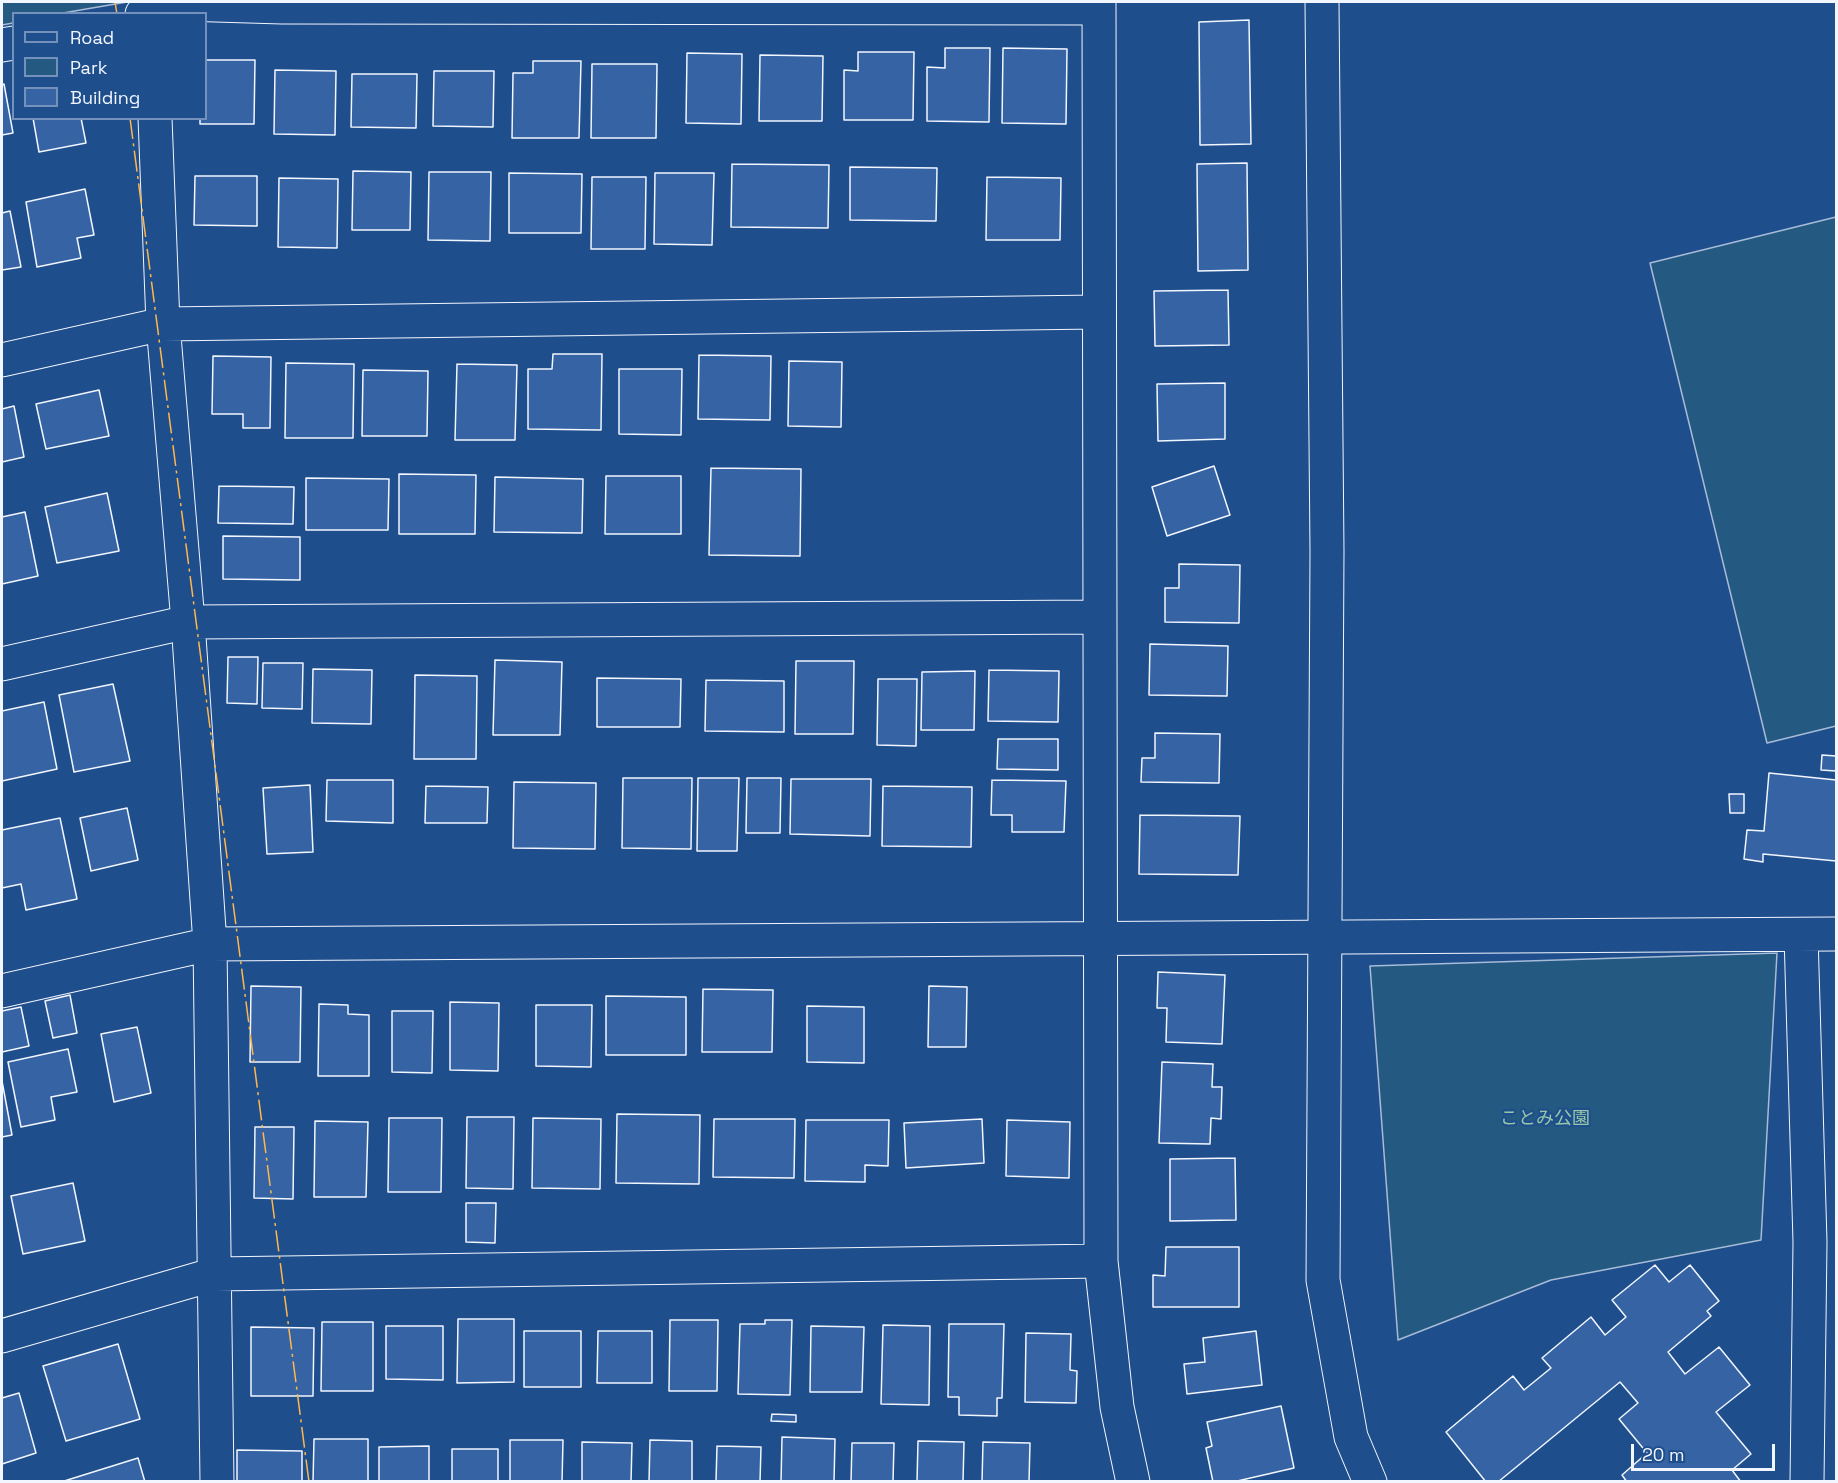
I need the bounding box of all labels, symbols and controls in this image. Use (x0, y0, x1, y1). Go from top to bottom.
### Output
legend (12, 12, 207, 120)
text: Road (70, 26, 114, 49)
text: Park (70, 56, 107, 79)
text: Building (70, 86, 140, 109)
park label: ことみ公園 (1500, 1108, 1590, 1130)
scale bar (1634, 1432, 1778, 1470)
text: 20 m (1642, 1443, 1685, 1466)

